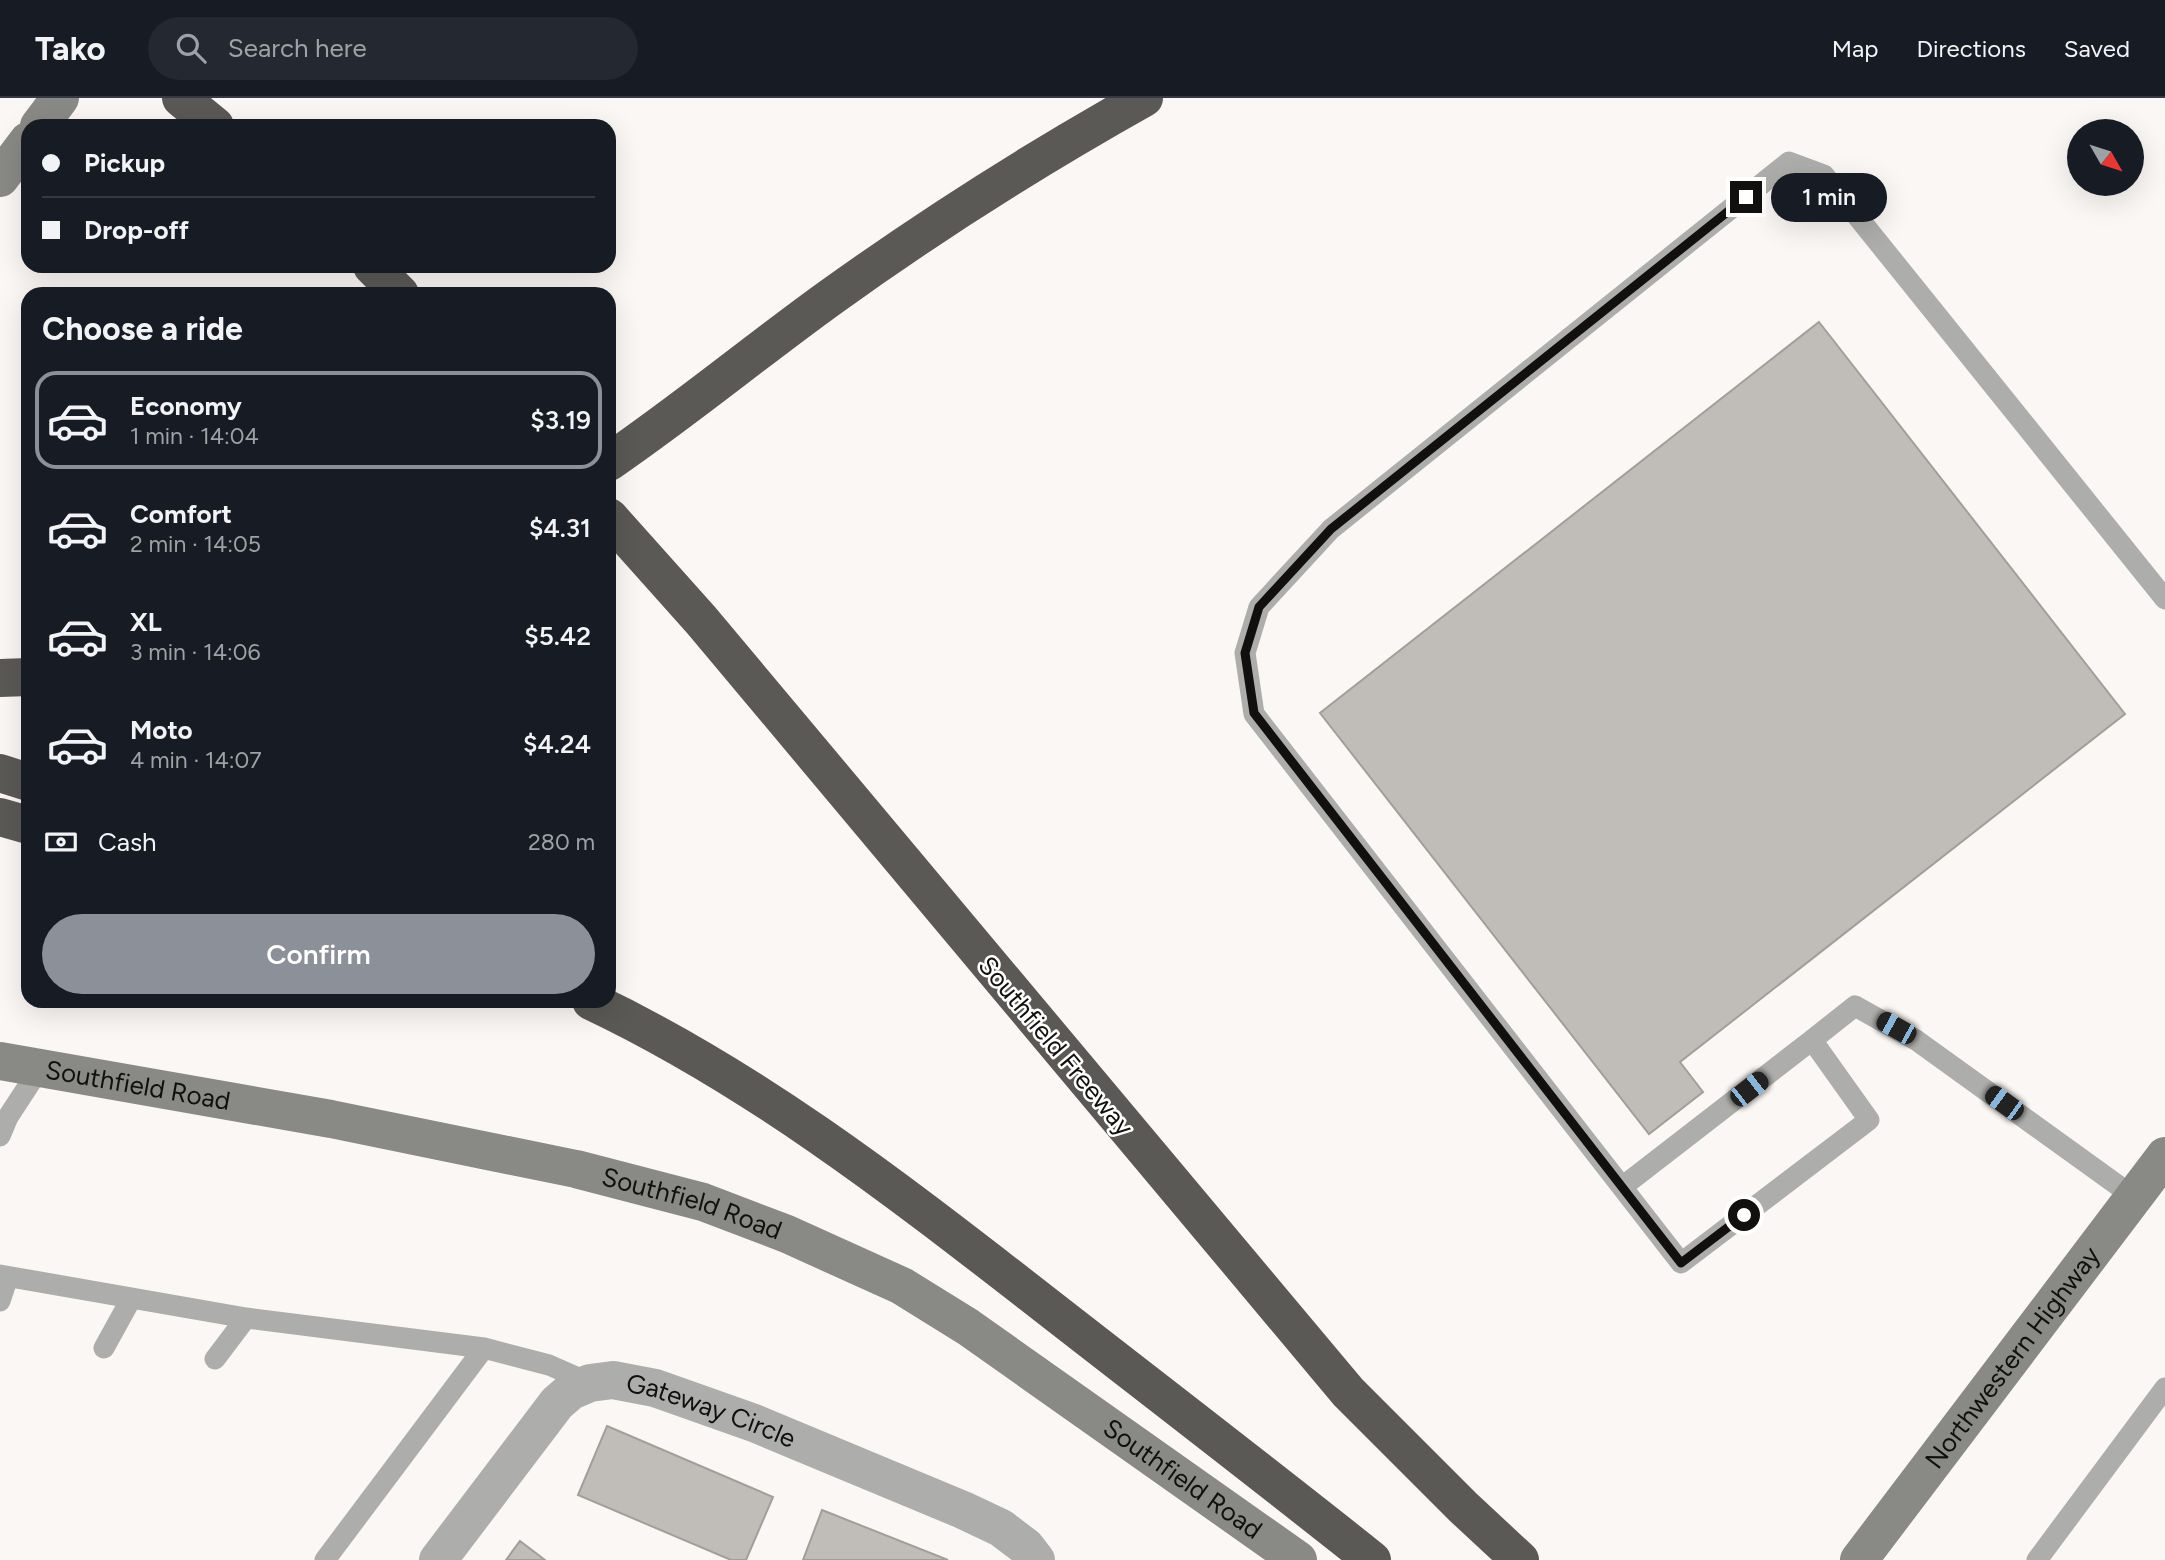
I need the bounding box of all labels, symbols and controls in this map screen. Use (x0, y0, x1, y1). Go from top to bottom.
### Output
search box (148, 17, 638, 80)
text: Tako (35, 29, 106, 68)
icon: search (172, 29, 210, 67)
text: Search here (228, 32, 367, 64)
text: Map (1832, 34, 1878, 63)
text: Directions (1916, 34, 2026, 63)
text: Saved (2064, 34, 2130, 63)
north arrow (2067, 119, 2144, 196)
map controls (2067, 119, 2144, 196)
text: Pickup (84, 147, 165, 179)
callout: 1 min (1770, 172, 1886, 222)
route end (1730, 181, 1762, 213)
text: 1 min (1802, 183, 1856, 211)
text: Drop-off (84, 214, 189, 246)
text: Choose a ride (42, 310, 243, 348)
icon: car (46, 389, 109, 452)
text: Economy (130, 390, 242, 422)
text: $3.19 (530, 404, 591, 436)
text: 1 min · 14:04 (130, 422, 259, 450)
icon: car (46, 497, 109, 560)
text: Comfort (130, 498, 232, 530)
text: $4.31 (529, 512, 591, 544)
text: 2 min · 14:05 (130, 530, 261, 558)
icon: car (46, 605, 109, 668)
text: XL (130, 606, 162, 638)
text: $5.42 (524, 620, 591, 652)
text: 3 min · 14:06 (130, 638, 261, 666)
icon: car (46, 713, 109, 776)
text: Moto (130, 714, 193, 746)
text: $4.24 (523, 728, 591, 760)
text: 4 min · 14:07 (130, 746, 262, 774)
icon: cash (42, 823, 80, 861)
text: Cash (98, 826, 157, 858)
text: 280 m (528, 828, 595, 856)
button: Confirm (42, 914, 595, 994)
street label: Southfield Freeway (972, 950, 1141, 1143)
car (1873, 1009, 1920, 1047)
street label: Southfield Road (43, 1053, 233, 1117)
car (1726, 1068, 1773, 1110)
car (1981, 1082, 2028, 1124)
street label: Southfield Road (598, 1160, 786, 1247)
route start (1728, 1199, 1760, 1231)
street label: Northwestern Highway (1918, 1240, 2107, 1475)
street label: Gateway Circle (624, 1367, 801, 1455)
street label: Southfield Road (1097, 1412, 1268, 1546)

